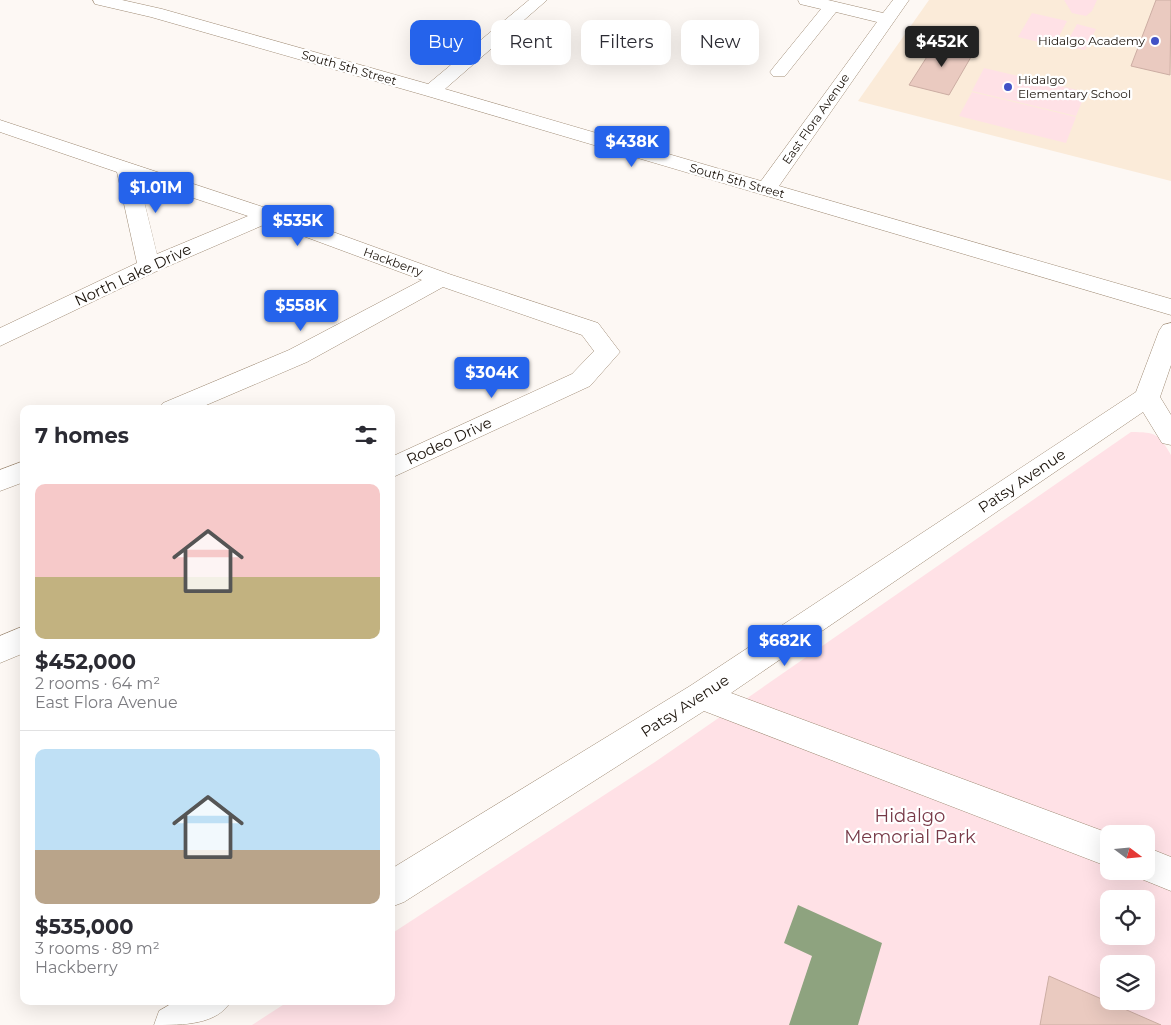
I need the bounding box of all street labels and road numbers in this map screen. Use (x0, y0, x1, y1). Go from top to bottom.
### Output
street label: South 5th Street (300, 47, 399, 88)
street label: East Flora Avenue (779, 71, 852, 167)
street label: South 5th Street (688, 160, 787, 201)
street label: North Lake Drive (71, 239, 194, 310)
street label: Hackberry (361, 244, 425, 279)
street label: Rodeo Drive (403, 412, 495, 469)
street label: Patsy Avenue (974, 444, 1069, 517)
street label: Patsy Avenue (637, 670, 732, 741)

